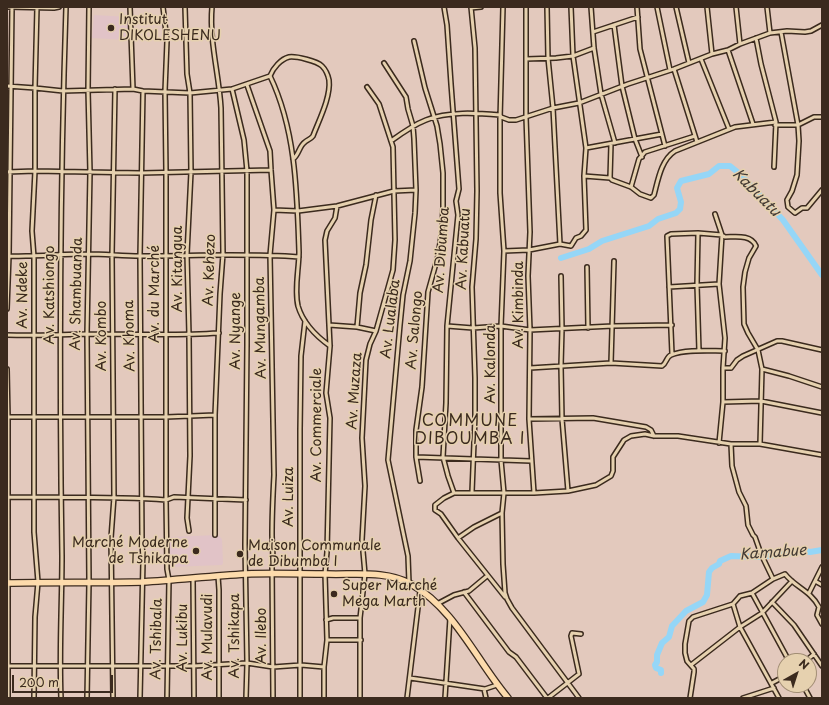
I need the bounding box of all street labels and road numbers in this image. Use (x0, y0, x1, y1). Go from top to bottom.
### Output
street label: Av. Dibumba (431, 206, 453, 294)
street label: Av. Kabuatu (453, 208, 475, 290)
street label: Av. Kitangua (170, 226, 186, 312)
street label: Av. Kehezo (200, 234, 220, 306)
street label: Av. Shambuanda (68, 237, 86, 351)
street label: Av. du Marché (147, 245, 163, 343)
street label: Av. Katshiongo (42, 246, 58, 344)
street label: Av. Ndeke (15, 261, 31, 329)
street label: Av. Kimbinda (511, 261, 527, 349)
street label: Av. Mungamba (252, 277, 270, 379)
street label: Av. Lualaba (378, 279, 404, 359)
street label: Av. Salongo (403, 290, 427, 370)
street label: Av. Nyange (228, 292, 244, 370)
street label: Av. Khoma (121, 300, 139, 372)
street label: Av. Kombo (94, 301, 110, 371)
street label: Av. Kalonda (483, 324, 499, 404)
street label: Av. Muzaza (344, 352, 366, 430)
street label: Av. Commerciale (309, 368, 325, 482)
street label: Av. Luiza (281, 467, 297, 527)
street label: Av. Mulavudi (200, 594, 216, 680)
street label: Av. Tshikapa (227, 594, 243, 678)
street label: Av. Tshibala (148, 598, 166, 680)
street label: Av. Lukibu (175, 604, 191, 672)
street label: Av. Ilebo (254, 608, 270, 664)

